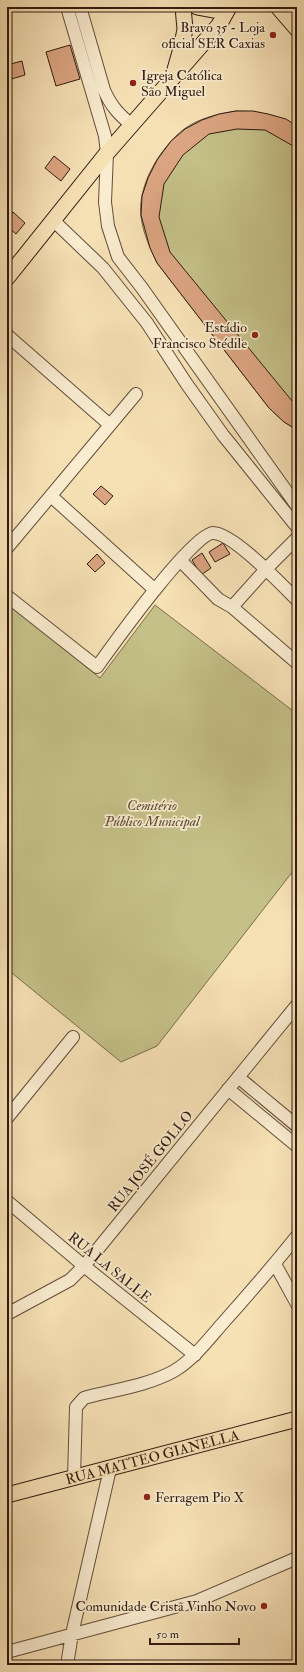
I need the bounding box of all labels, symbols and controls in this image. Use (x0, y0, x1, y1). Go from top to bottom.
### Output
place label: Bravo 35 - Loja oficial SER Caxias (162, 19, 265, 52)
marker: Bravo 35 - Loja oficial SER Caxias (268, 30, 278, 40)
place label: Igreja Católica São Miguel (141, 67, 223, 100)
marker: Igreja Católica São Miguel (128, 78, 138, 88)
place label: Estádio Francisco Stédile (153, 319, 247, 352)
marker: Estádio Francisco Stédile (250, 330, 260, 340)
park label: Cemitério Público Municipal (103, 797, 201, 830)
street label: RUA JOSÉ GOLLO (104, 1107, 196, 1215)
street label: RUA LA SALLE (65, 1229, 155, 1306)
street label: RUA MATTEO GIANELLA (64, 1427, 241, 1488)
place label: Ferragem Pio X (155, 1489, 244, 1506)
marker: Ferragem Pio X (142, 1492, 152, 1502)
place label: Comunidade Cristã Vinho Novo (75, 1598, 256, 1615)
marker: Comunidade Cristã Vinho Novo (259, 1601, 269, 1611)
scale bar (150, 1620, 239, 1646)
text: 50 m (156, 1627, 180, 1642)

